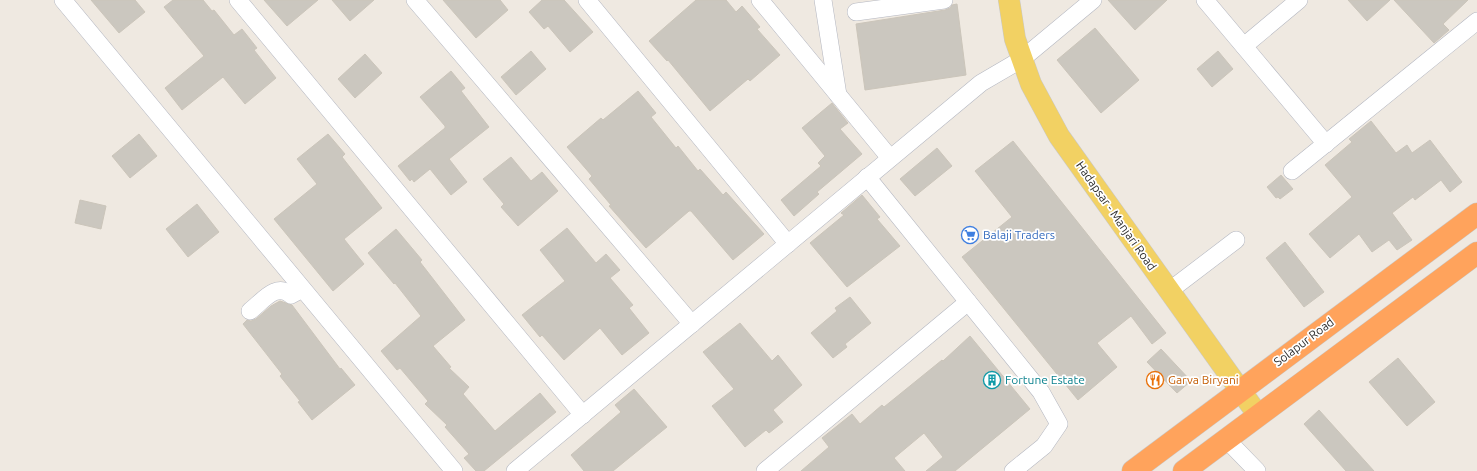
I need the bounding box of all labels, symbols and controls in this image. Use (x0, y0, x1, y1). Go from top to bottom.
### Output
street label: Hadapsar - Manjari Road (1074, 159, 1159, 273)
supermarket icon: Balaji Traders (960, 225, 980, 245)
place label: Balaji Traders (983, 228, 1055, 241)
street label: Solapur Road (1271, 315, 1336, 368)
building icon: Fortune Estate (982, 370, 1002, 390)
restaurant icon: Garva Biryani (1145, 370, 1165, 390)
place label: Fortune Estate (1005, 373, 1085, 386)
place label: Garva Biryani (1168, 373, 1239, 386)

